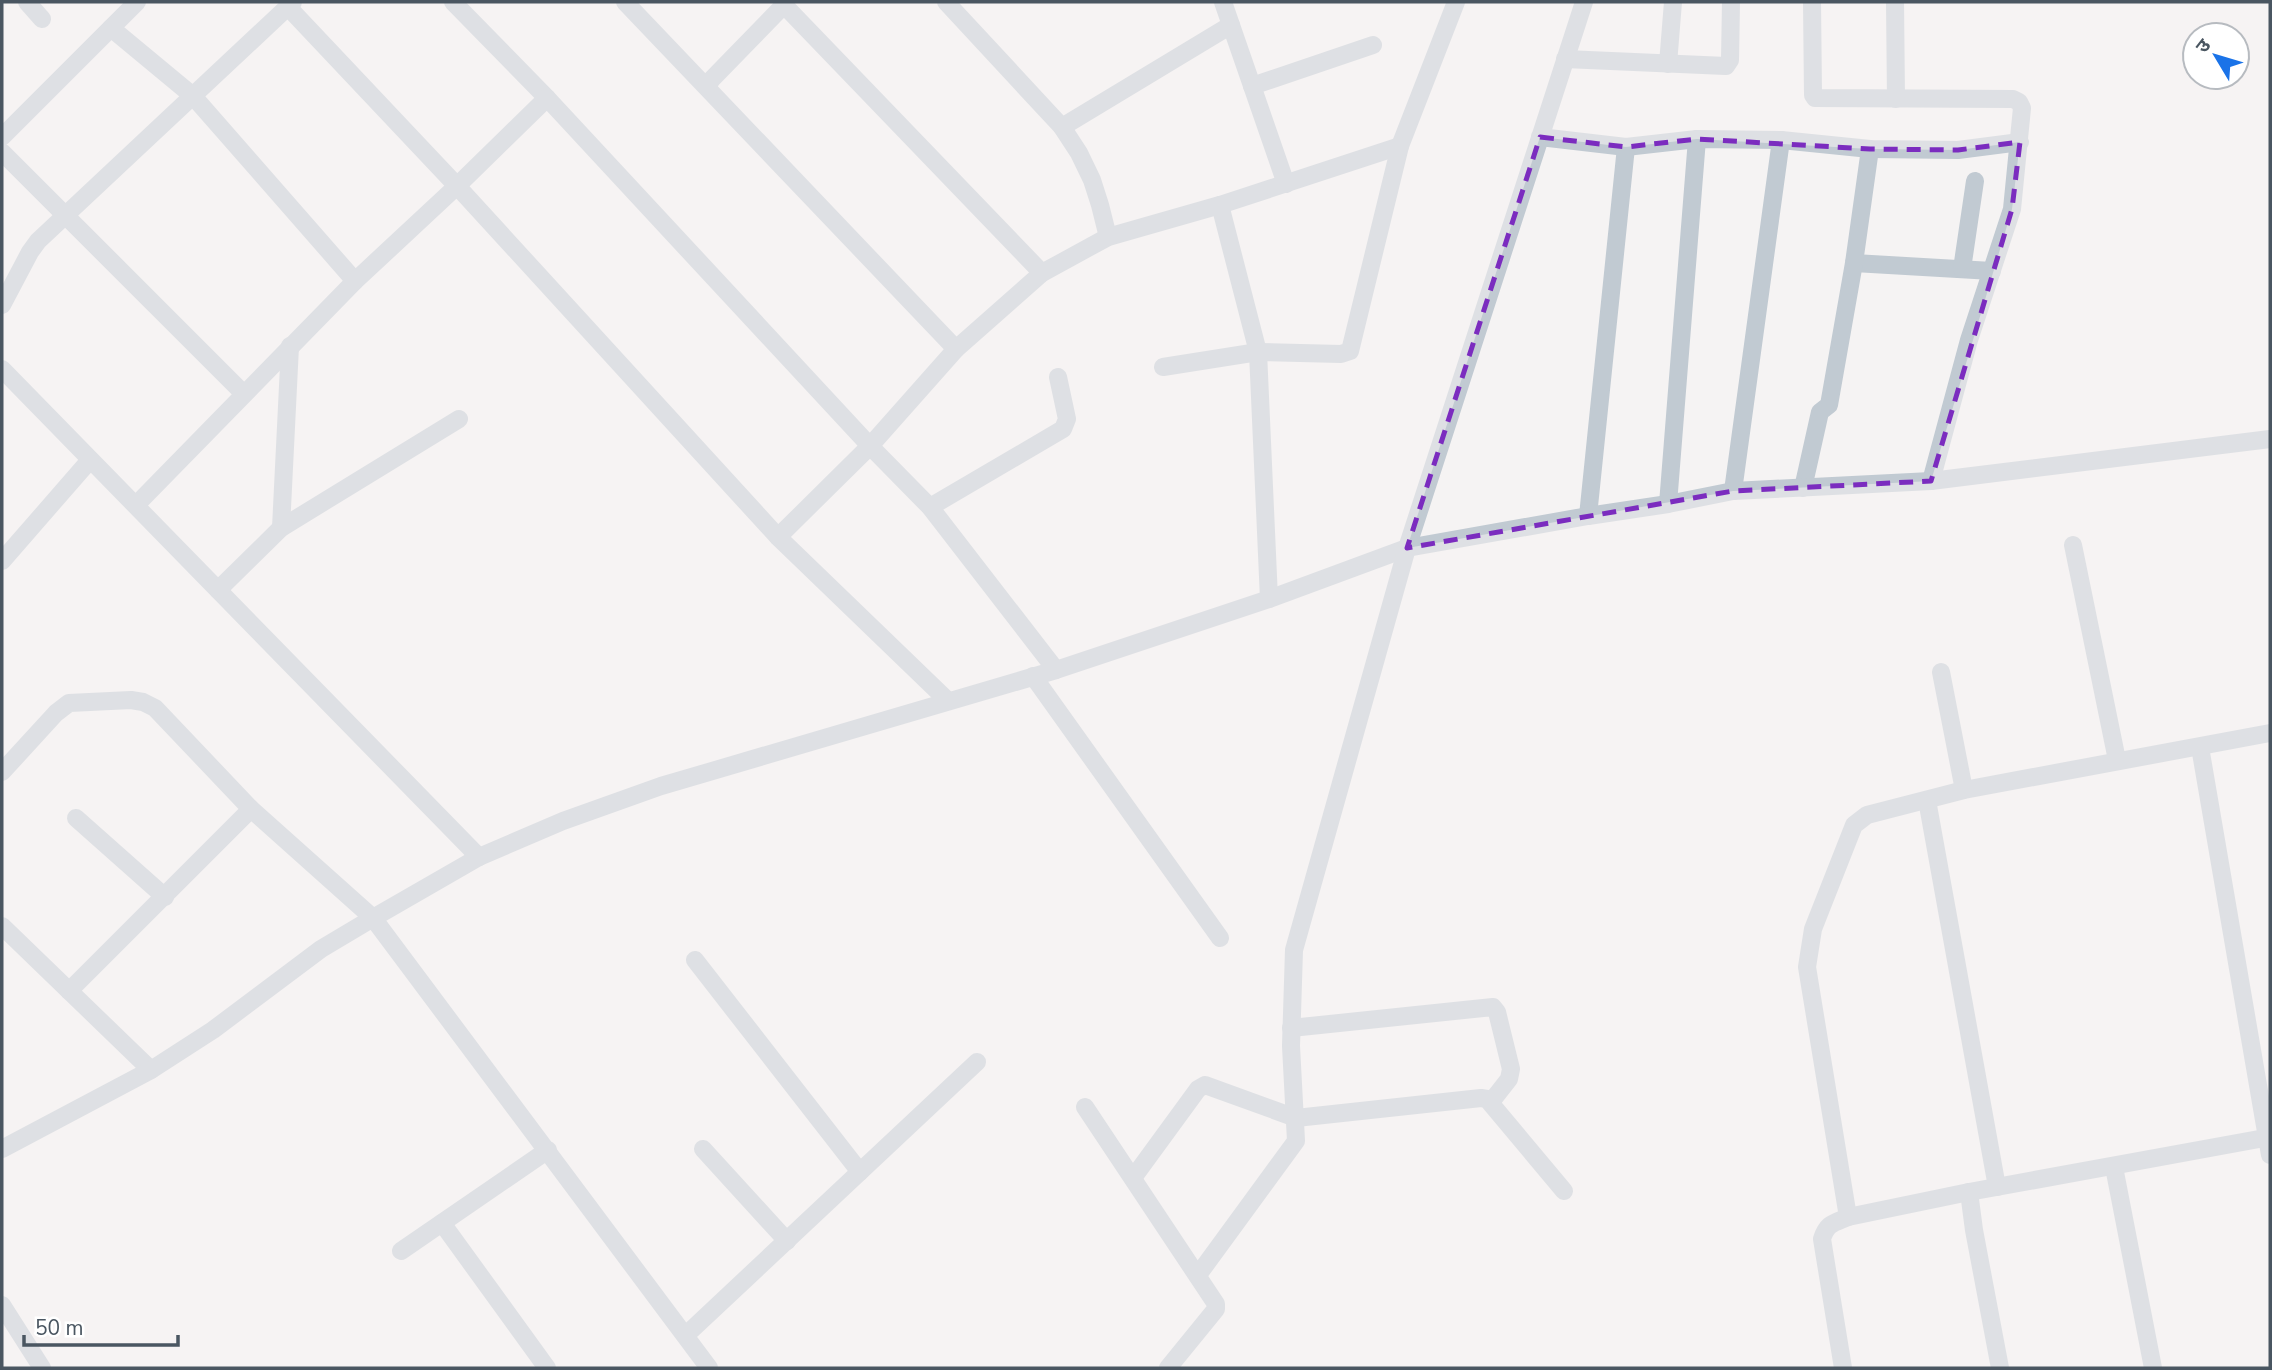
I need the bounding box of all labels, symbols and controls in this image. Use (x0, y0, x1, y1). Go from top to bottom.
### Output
north arrow (2181, 21, 2251, 91)
text: उ (2190, 33, 2218, 59)
scale bar (24, 1304, 178, 1348)
text: 50 m (35, 1314, 84, 1342)

